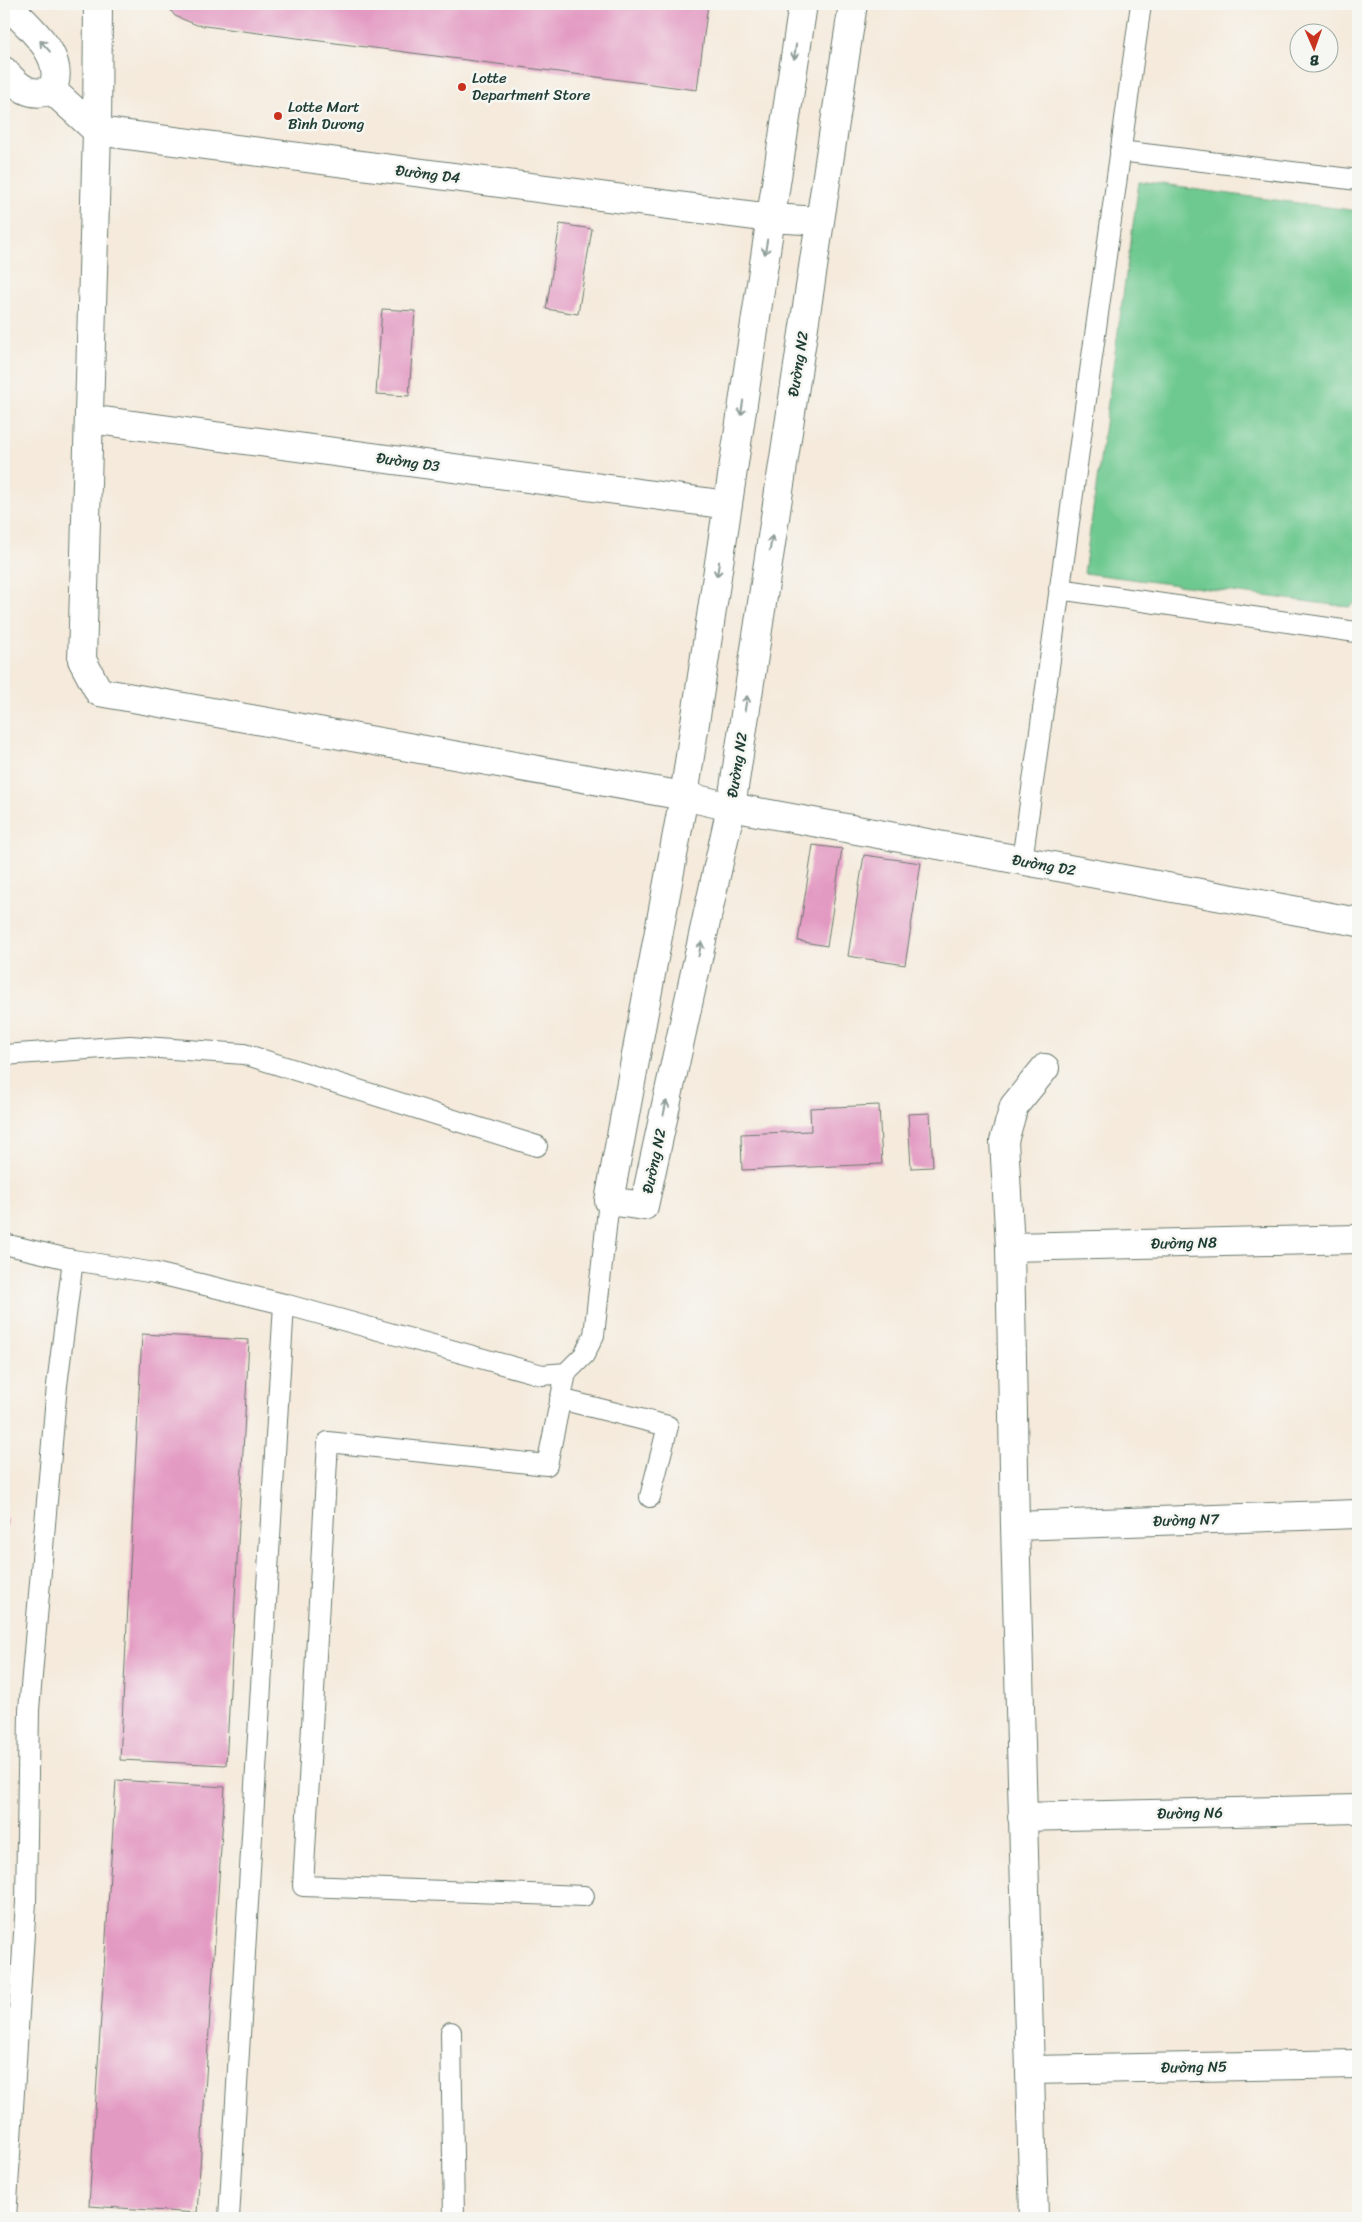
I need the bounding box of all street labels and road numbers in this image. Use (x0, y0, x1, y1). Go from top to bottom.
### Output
street label: Đường D4 (394, 157, 462, 191)
street label: Đường N2 (780, 329, 816, 399)
street label: Đường D3 (375, 445, 441, 479)
street label: Đường N2 (719, 730, 755, 800)
street label: Đường D2 (1010, 847, 1078, 883)
street label: Đường N2 (634, 1126, 674, 1196)
street label: Đường N8 (1151, 1229, 1217, 1257)
street label: Đường N7 (1153, 1506, 1221, 1534)
street label: Đường N6 (1157, 1799, 1223, 1827)
street label: Đường N5 (1161, 2053, 1227, 2081)

